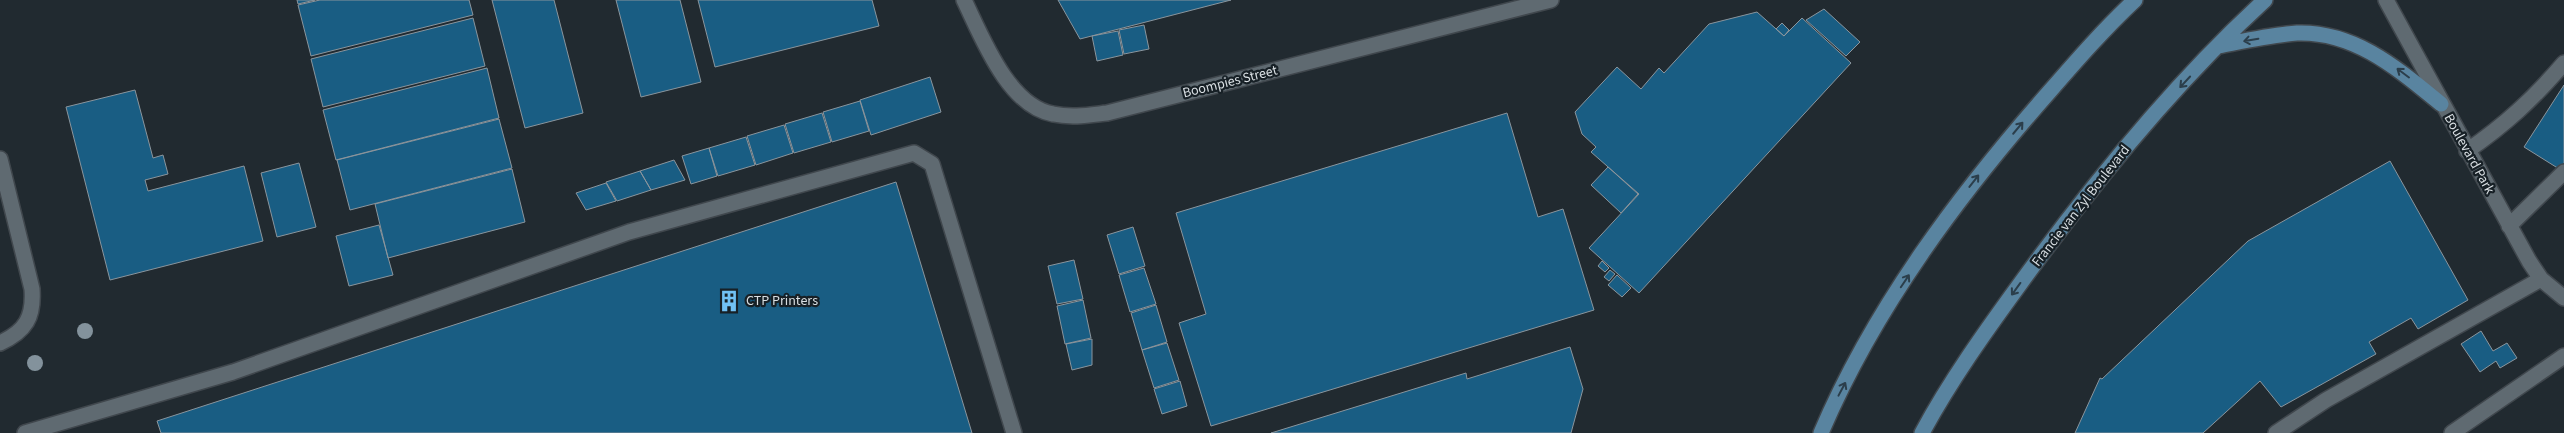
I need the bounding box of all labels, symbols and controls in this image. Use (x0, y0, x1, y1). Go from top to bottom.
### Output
one-way arrow (2243, 36, 2259, 46)
street label: Boompies Street (1181, 61, 1280, 103)
one-way arrow (2396, 68, 2410, 78)
one-way arrow (2179, 76, 2191, 88)
street label: Boulevard Park (2439, 110, 2499, 198)
one-way arrow (2012, 121, 2024, 134)
street label: Francie van Zyl Boulevard (2027, 141, 2135, 271)
one-way arrow (1969, 175, 1980, 188)
one-way arrow (1901, 274, 1911, 288)
one-way arrow (2011, 282, 2021, 296)
building icon: CTP Printers (716, 288, 742, 314)
place label: CTP Printers (746, 291, 818, 311)
one-way arrow (1838, 382, 1847, 397)

